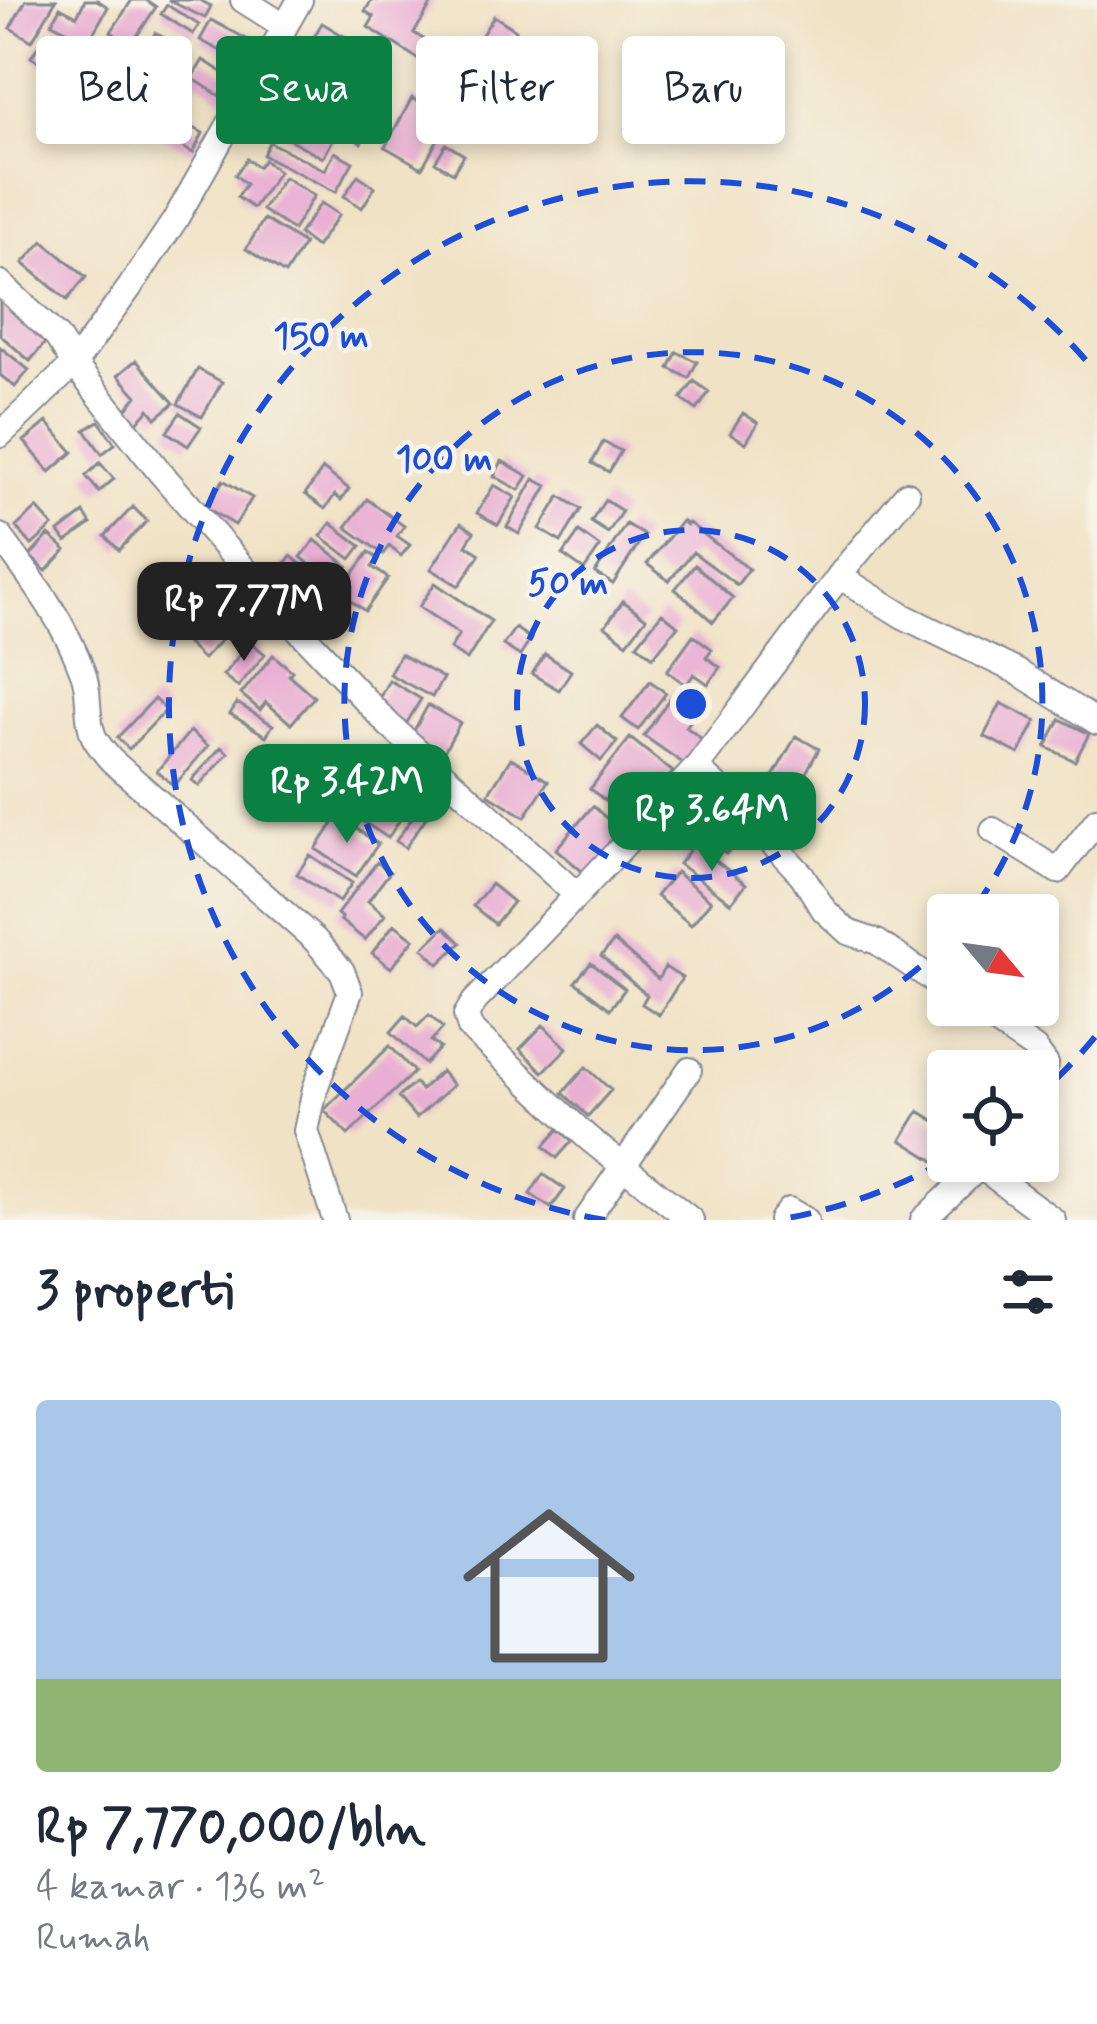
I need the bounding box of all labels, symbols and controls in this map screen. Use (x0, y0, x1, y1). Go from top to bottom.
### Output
chip: Beli (36, 36, 192, 144)
chip: Sewa (216, 36, 392, 144)
chip: Filter (416, 36, 598, 144)
chip: Baru (622, 36, 785, 144)
text: 150 m (273, 314, 369, 361)
text: 100 m (396, 437, 492, 484)
text: 50 m (528, 561, 608, 608)
pin: Rp 7.77M (120, 562, 368, 664)
text: Rp 7.77M (164, 575, 324, 626)
centre of rings (670, 683, 712, 725)
pin: Rp 3.42M (223, 744, 471, 846)
text: Rp 3.42M (270, 757, 424, 808)
pin: Rp 3.64M (588, 772, 836, 874)
text: Rp 3.64M (635, 785, 789, 836)
north arrow (927, 894, 1059, 1026)
map controls (927, 894, 1059, 1182)
button: locate (927, 1050, 1059, 1182)
text: 3 properti (36, 1259, 234, 1325)
icon: filters (995, 1259, 1061, 1325)
icon: home (441, 1478, 657, 1694)
text: Rp 7,770,000/bln (36, 1796, 426, 1862)
text: 4 kamar · 136 m² (36, 1862, 325, 1913)
text: Rumah (36, 1913, 151, 1964)

